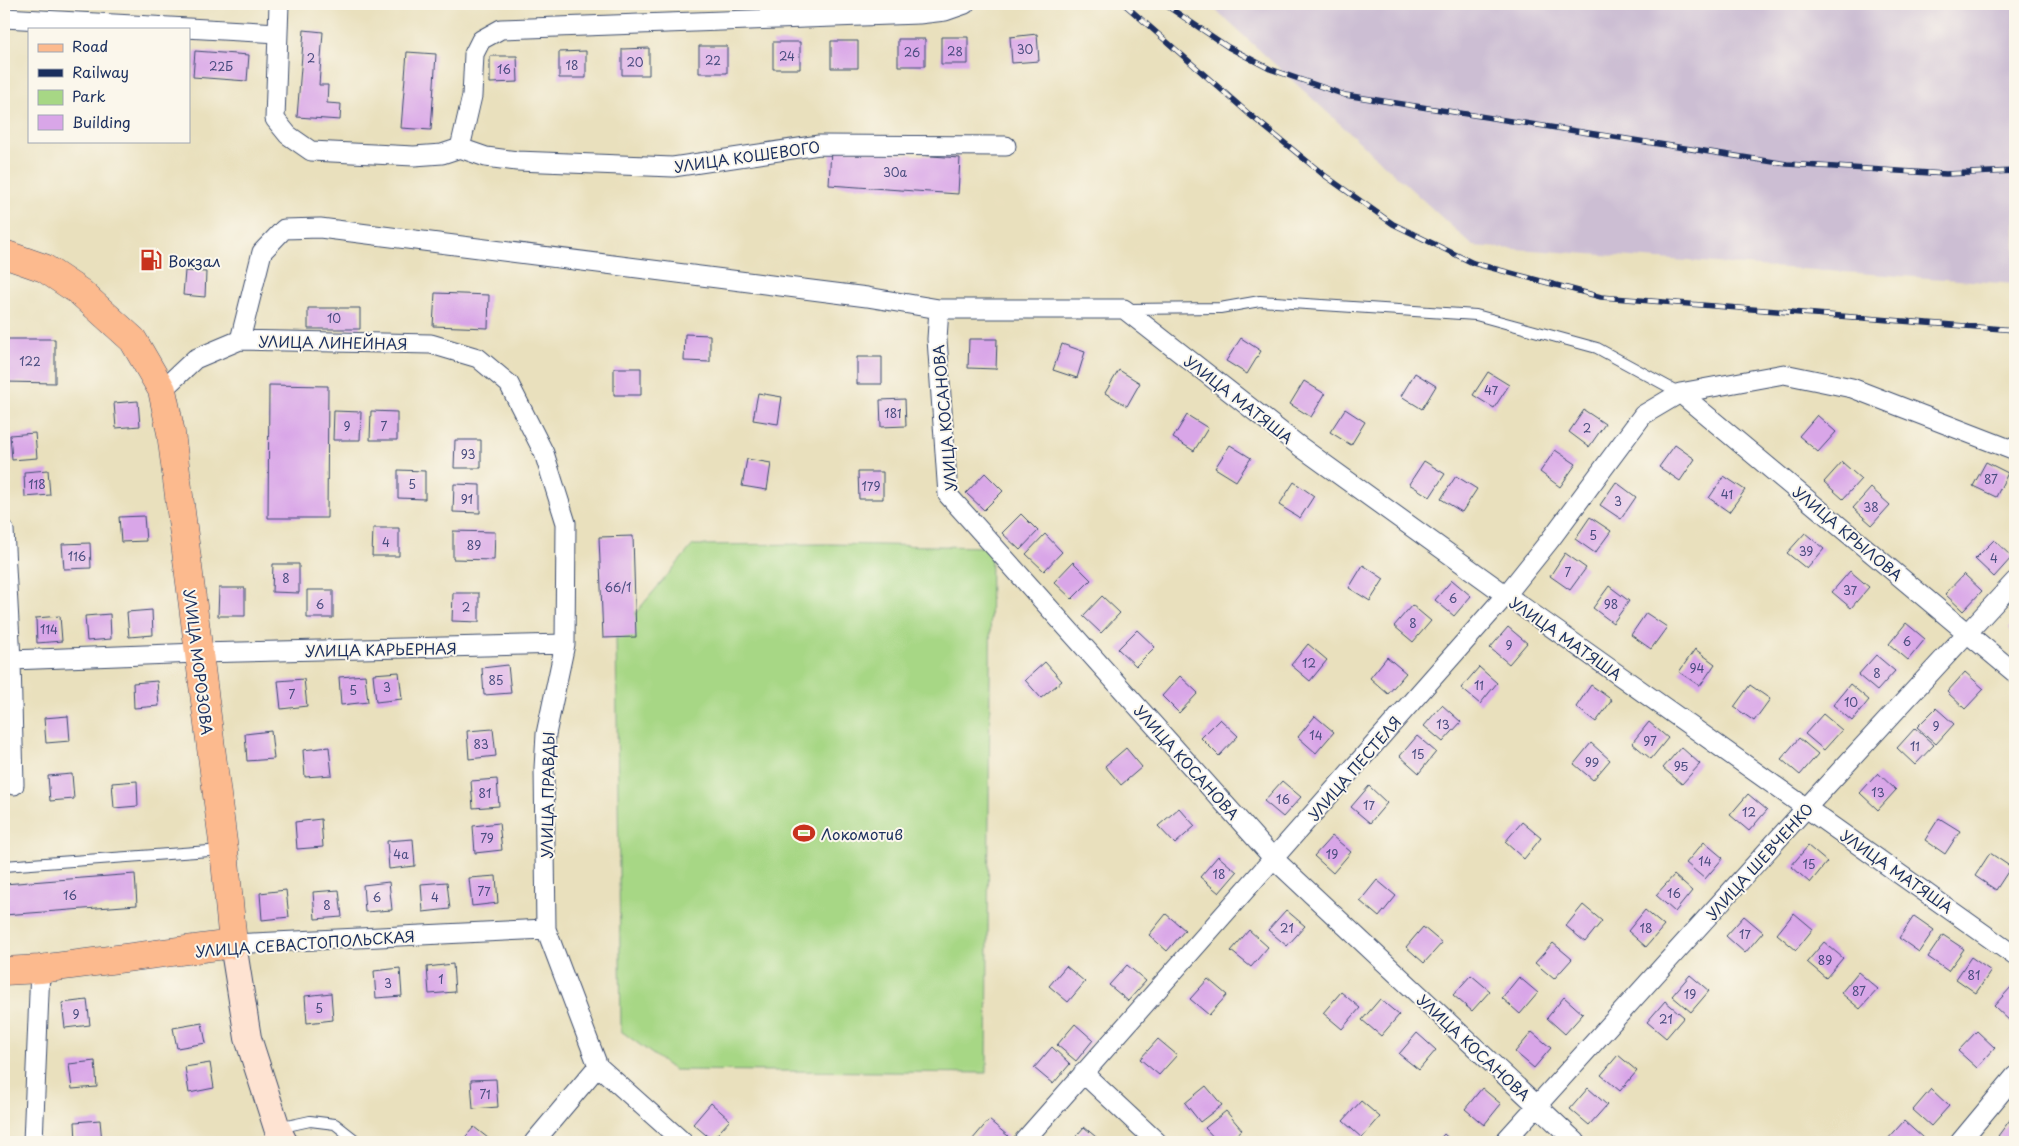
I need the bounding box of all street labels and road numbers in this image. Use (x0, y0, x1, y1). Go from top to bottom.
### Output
street label: УЛИЦА КОШЕВОГО (672, 134, 822, 178)
street label: УЛИЦА ЛИНЕЙНАЯ (258, 329, 408, 355)
street label: УЛИЦА КОСАНОВА (926, 343, 962, 492)
street label: УЛИЦА МАТЯША (1180, 349, 1298, 449)
street label: УЛИЦА КРЫЛОВА (1788, 480, 1908, 586)
street label: УЛИЦА МОРОЗОВА (179, 588, 219, 736)
street label: УЛИЦА МАТЯША (1505, 591, 1627, 685)
street label: УЛИЦА КАРЬЕРНАЯ (305, 636, 457, 662)
street label: УЛИЦА КОСАНОВА (1129, 700, 1245, 825)
street label: УЛИЦА ПЕСТЕЛЯ (1302, 711, 1406, 825)
street label: УЛИЦА ПРАВДЫ (534, 731, 560, 859)
street label: УЛИЦА ШЕВЧЕНКО (1700, 797, 1818, 925)
street label: УЛИЦА МАТЯША (1836, 824, 1958, 918)
street label: УЛИЦА СЕВАСТОПОЛЬСКАЯ (194, 924, 416, 962)
street label: УЛИЦА КОСАНОВА (1412, 988, 1536, 1106)

